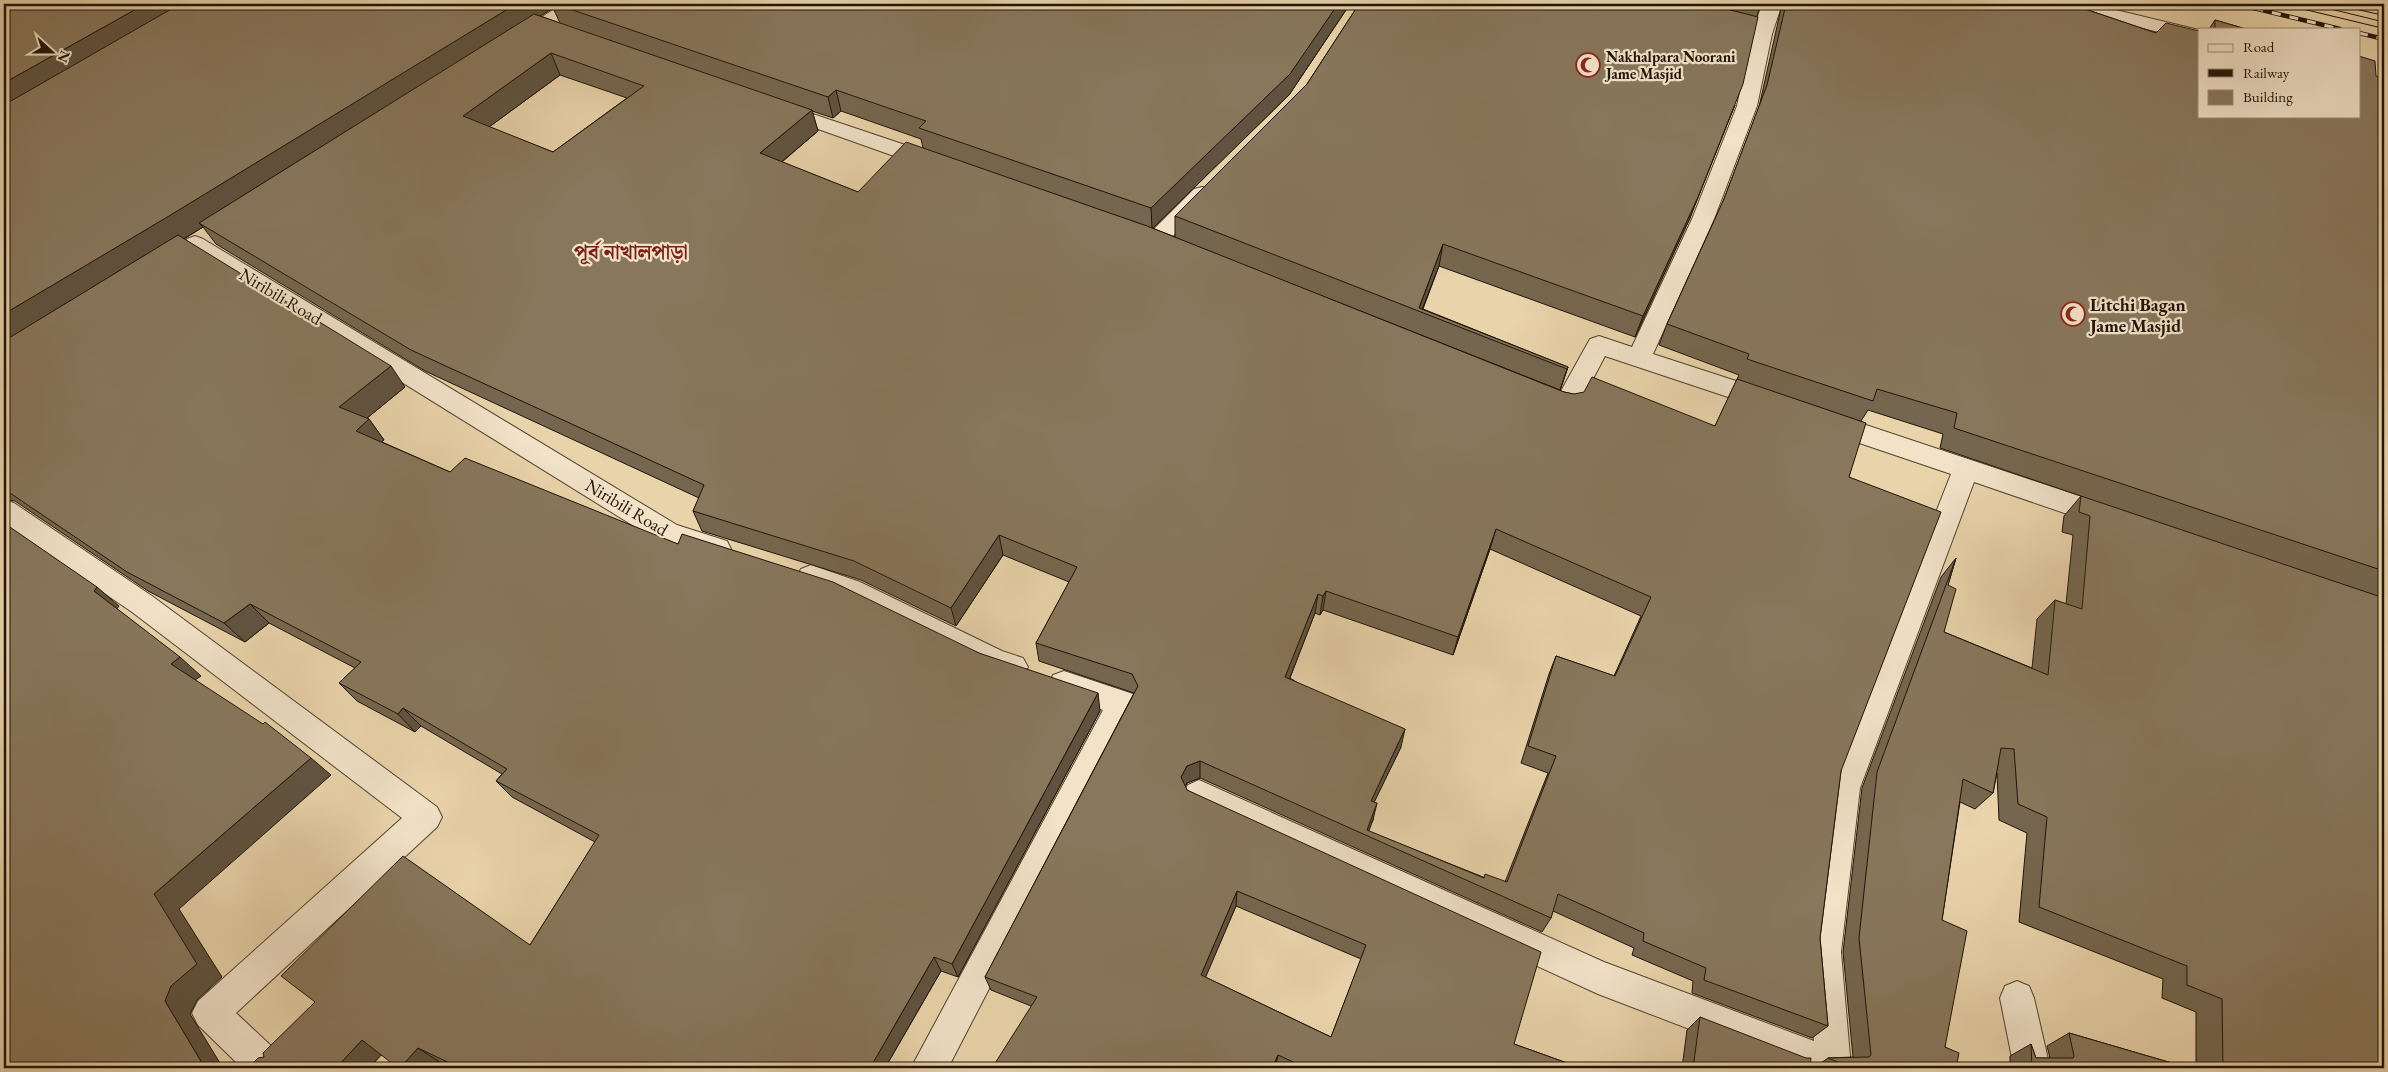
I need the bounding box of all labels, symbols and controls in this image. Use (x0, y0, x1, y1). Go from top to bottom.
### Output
north arrow (28, 28, 78, 78)
legend (2198, 28, 2360, 118)
text: Road (2243, 37, 2275, 56)
place label: Nakhalpara Noorani Jame Masjid (1604, 47, 1736, 83)
text: N (53, 48, 75, 66)
mosque icon: Nakhalpara Noorani Jame Masjid (1575, 52, 1601, 78)
text: Railway (2243, 63, 2290, 82)
text: Building (2243, 87, 2293, 106)
district label: পূর্ব নাখালপাড়া (574, 239, 688, 265)
street label: Niribili Road (235, 262, 327, 330)
place label: Litchi Bagan Jame Masjid (2088, 293, 2186, 337)
mosque icon: Litchi Bagan Jame Masjid (2060, 301, 2086, 327)
street label: Niribili Road (581, 473, 673, 541)

